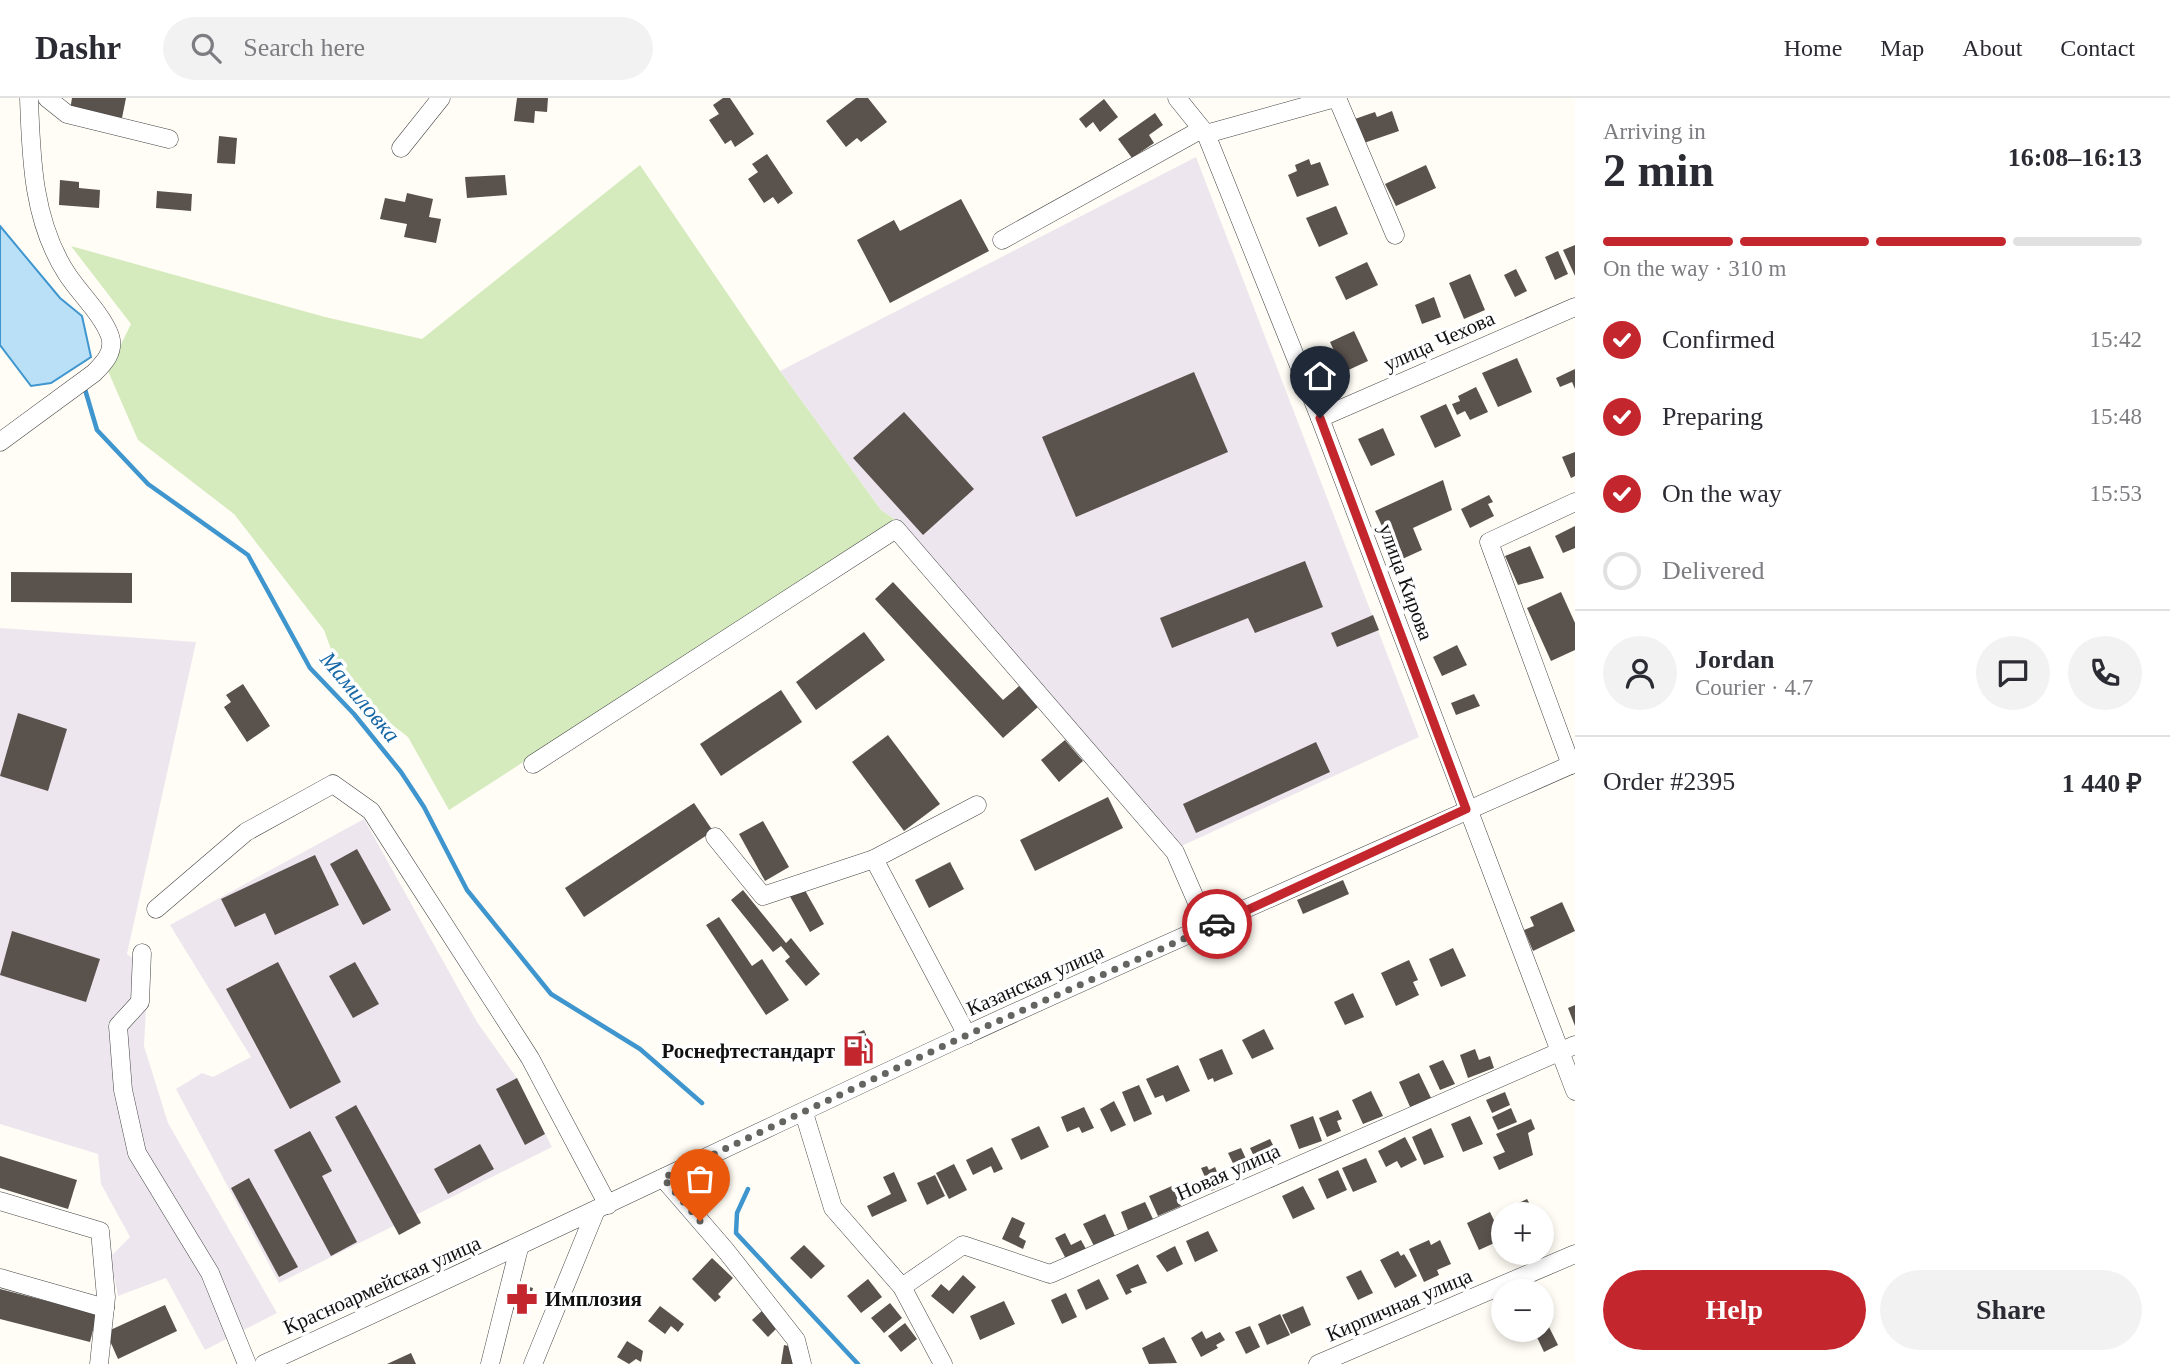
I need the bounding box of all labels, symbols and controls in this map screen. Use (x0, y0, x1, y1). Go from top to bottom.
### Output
search box (163, 17, 653, 80)
icon: search (187, 29, 225, 67)
text: Dashr (35, 30, 121, 66)
text: Search here (243, 33, 365, 62)
text: Home (1784, 35, 1842, 61)
text: Map (1880, 35, 1924, 61)
text: About (1962, 35, 2022, 61)
text: Contact (2060, 35, 2135, 61)
text: Arriving in (1603, 119, 1706, 144)
text: 16:08–16:13 (2008, 143, 2142, 172)
text: 2 min (1603, 145, 1714, 196)
text: On the way · 310 m (1603, 256, 1786, 281)
street label: улица Чехова (1380, 306, 1499, 376)
icon: check (1603, 321, 1641, 359)
text: Confirmed (1662, 325, 1775, 354)
text: 15:42 (2090, 327, 2142, 352)
pin (1290, 346, 1350, 418)
icon: home (1301, 357, 1339, 395)
icon: check (1603, 398, 1641, 436)
text: Preparing (1662, 402, 1763, 431)
text: 15:48 (2090, 404, 2142, 429)
icon: check (1603, 475, 1641, 513)
text: On the way (1662, 479, 1782, 508)
text: 15:53 (2090, 481, 2142, 506)
street label: улица Кирова (1374, 520, 1438, 644)
text: Delivered (1662, 556, 1765, 585)
button: person (1603, 636, 1677, 710)
button: chat (1976, 636, 2050, 710)
button: phone (2068, 636, 2142, 710)
text: Jordan (1695, 645, 1774, 674)
water label: Мамиловка (314, 646, 405, 747)
text: Courier · 4.7 (1695, 675, 1813, 700)
text: Order #2395 (1603, 767, 1735, 796)
text: 1 440 ₽ (2062, 769, 2142, 798)
courier (1182, 889, 1252, 959)
icon: car (1198, 905, 1236, 943)
street label: Казанская улица (963, 939, 1108, 1021)
fuel station icon: Роснефтестандарт (841, 1034, 875, 1068)
place label: Роснефтестандарт (661, 1039, 836, 1063)
street label: Новая улица (1172, 1138, 1284, 1206)
pin (670, 1149, 730, 1221)
icon: bag (681, 1160, 719, 1198)
map controls (1491, 1202, 1554, 1342)
button: + (1491, 1202, 1554, 1265)
street label: Красноармейская улица (280, 1230, 485, 1339)
street label: Кирпичная улица (1322, 1263, 1476, 1347)
button: Help (1603, 1270, 1866, 1350)
button: Share (1880, 1270, 2142, 1350)
button: − (1491, 1279, 1554, 1342)
pharmacy icon: Имплозия (505, 1282, 539, 1316)
place label: Имплозия (545, 1287, 642, 1311)

